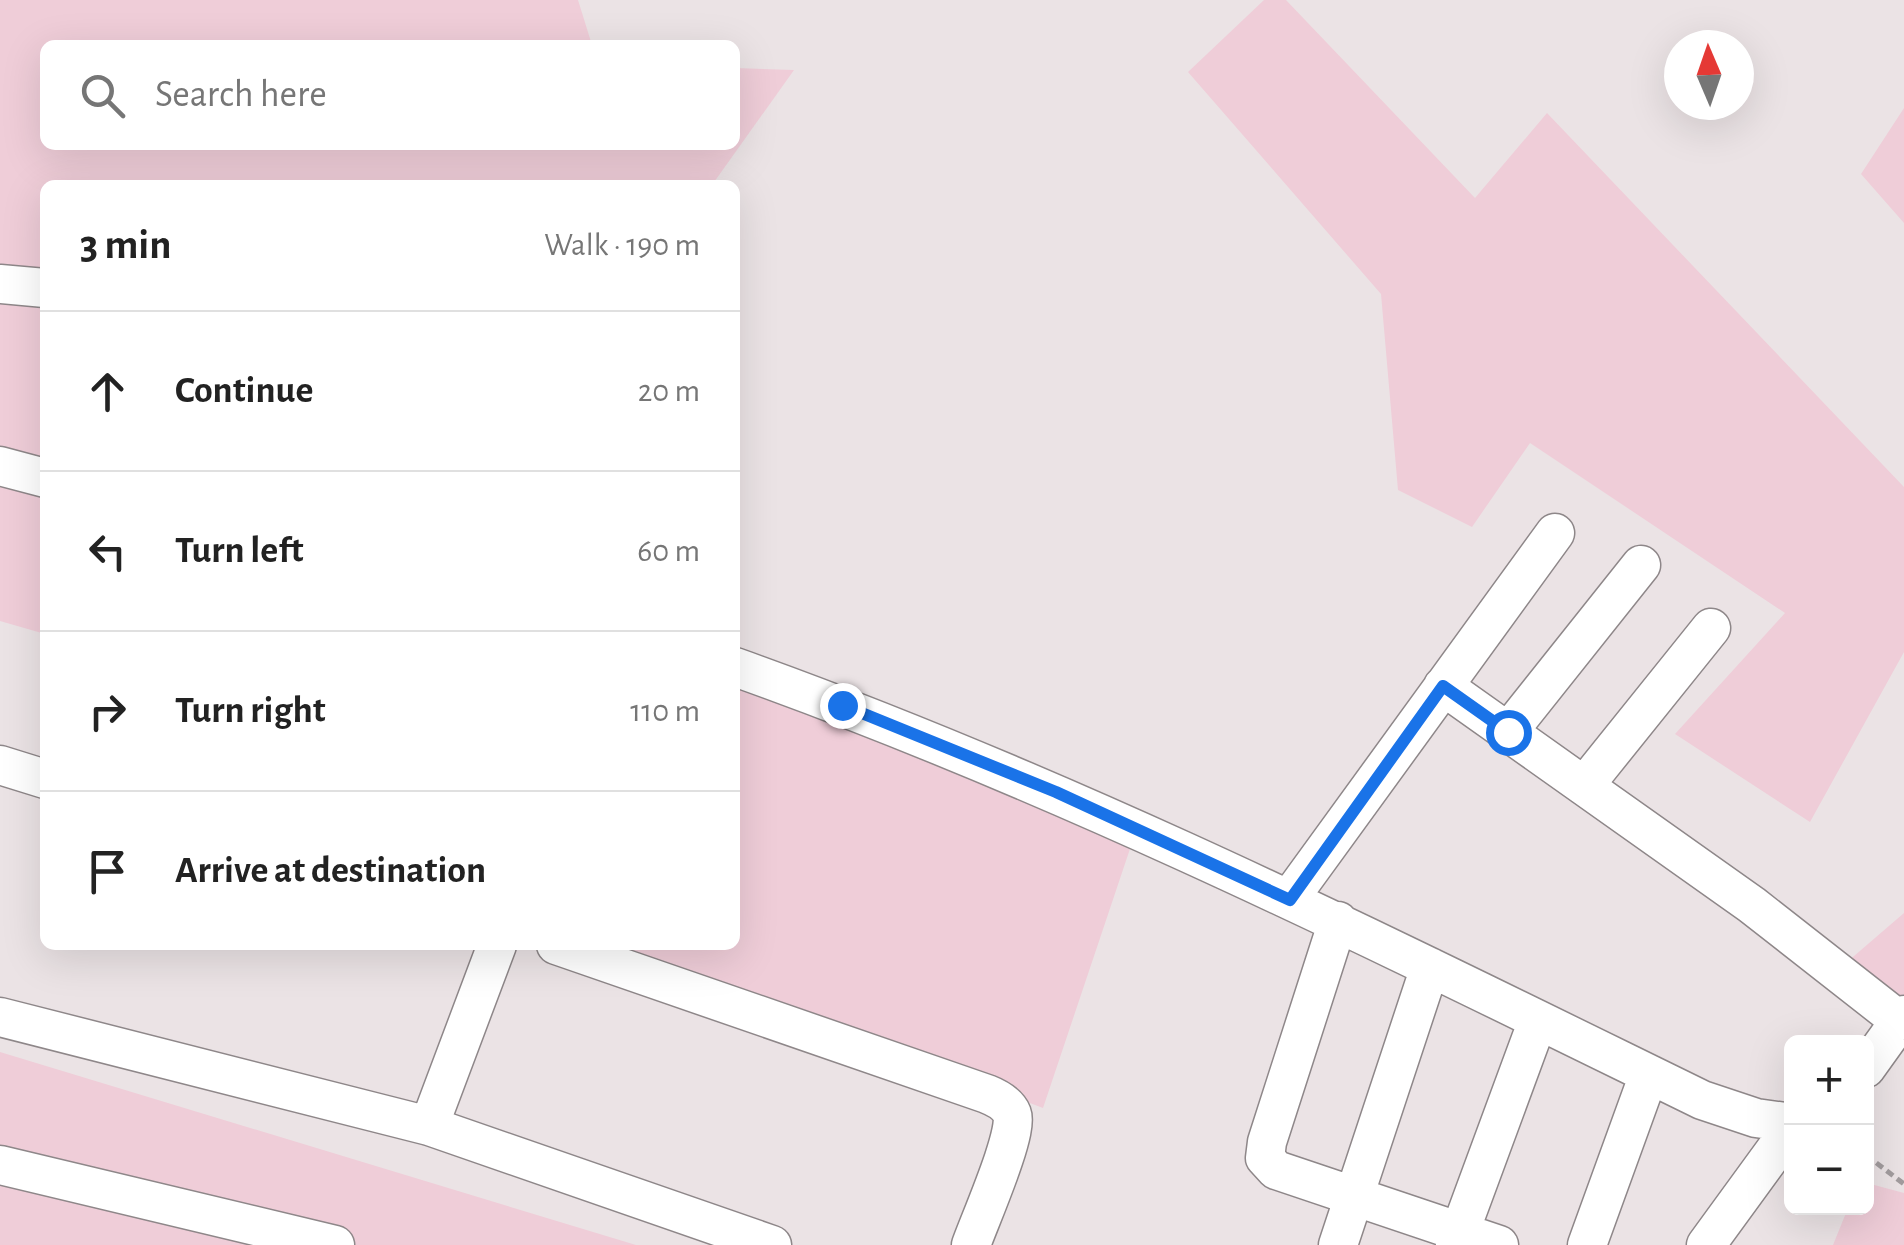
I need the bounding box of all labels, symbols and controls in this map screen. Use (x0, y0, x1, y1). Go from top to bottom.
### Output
north arrow (1664, 30, 1754, 120)
search box (40, 40, 740, 150)
icon: search (75, 68, 130, 123)
text: Search here (155, 76, 327, 114)
text: 3 min (80, 224, 172, 266)
text: Walk · 190 m (544, 229, 700, 261)
icon: ahead (80, 364, 135, 419)
text: Continue (175, 372, 313, 410)
text: 20 m (638, 375, 700, 407)
icon: left (80, 524, 135, 579)
text: Turn left (175, 532, 303, 570)
text: 60 m (637, 535, 700, 567)
route end (820, 683, 866, 729)
icon: right (80, 684, 135, 739)
text: Turn right (175, 692, 325, 730)
text: 110 m (630, 695, 700, 727)
route start (1486, 710, 1532, 756)
icon: arrive (80, 844, 135, 899)
text: Arrive at destination (175, 852, 486, 890)
map controls (1784, 1035, 1874, 1215)
button: + (1784, 1035, 1874, 1125)
button: − (1784, 1125, 1874, 1215)

